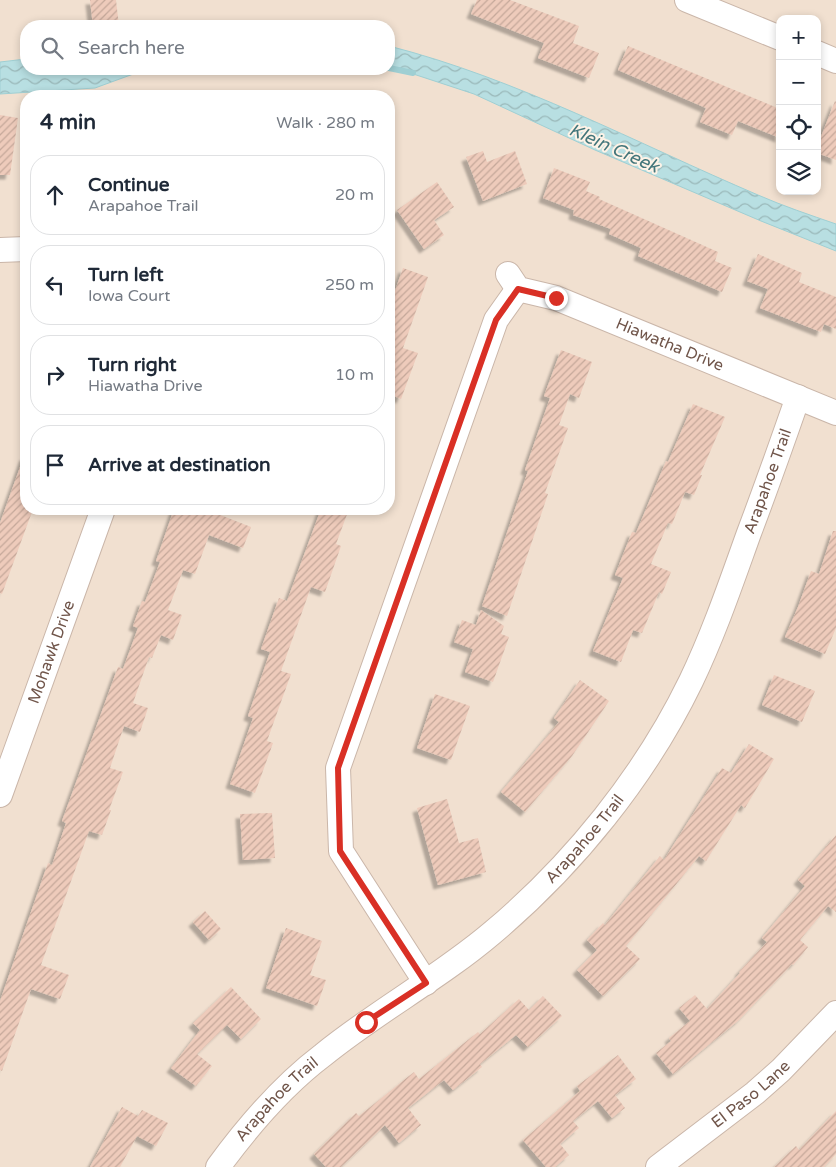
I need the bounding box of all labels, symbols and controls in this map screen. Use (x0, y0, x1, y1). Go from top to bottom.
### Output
map controls (776, 15, 821, 195)
button: + (776, 15, 821, 60)
search box (20, 20, 395, 75)
icon: search (38, 34, 66, 62)
text: Search here (78, 37, 185, 59)
button: − (776, 60, 821, 105)
button: locate (776, 105, 821, 150)
text: 4 min (40, 110, 96, 135)
text: Walk · 280 m (276, 113, 375, 133)
water label: Klein Creek (566, 118, 663, 178)
button: layers (776, 150, 821, 195)
text: Continue (88, 174, 170, 196)
icon: ahead (41, 181, 69, 209)
text: 20 m (335, 185, 374, 205)
text: Arapahoe Trail (88, 196, 199, 216)
text: Turn left (88, 264, 164, 286)
icon: left (41, 271, 69, 299)
text: 250 m (325, 275, 374, 295)
text: Iowa Court (88, 286, 170, 306)
route end (545, 287, 568, 310)
street label: Hiawatha Drive (613, 314, 727, 376)
text: Turn right (88, 354, 176, 376)
icon: right (41, 361, 69, 389)
text: 10 m (335, 365, 374, 385)
text: Hiawatha Drive (88, 376, 203, 396)
street label: Arapahoe Trail (740, 426, 796, 537)
icon: arrive (41, 451, 69, 479)
text: Arrive at destination (88, 454, 271, 476)
street label: Mohawk Drive (24, 598, 79, 706)
street label: Arapahoe Trail (541, 791, 628, 888)
route start (355, 1011, 378, 1034)
street label: Arapahoe Trail (231, 1053, 322, 1146)
street label: El Paso Lane (707, 1056, 795, 1133)

